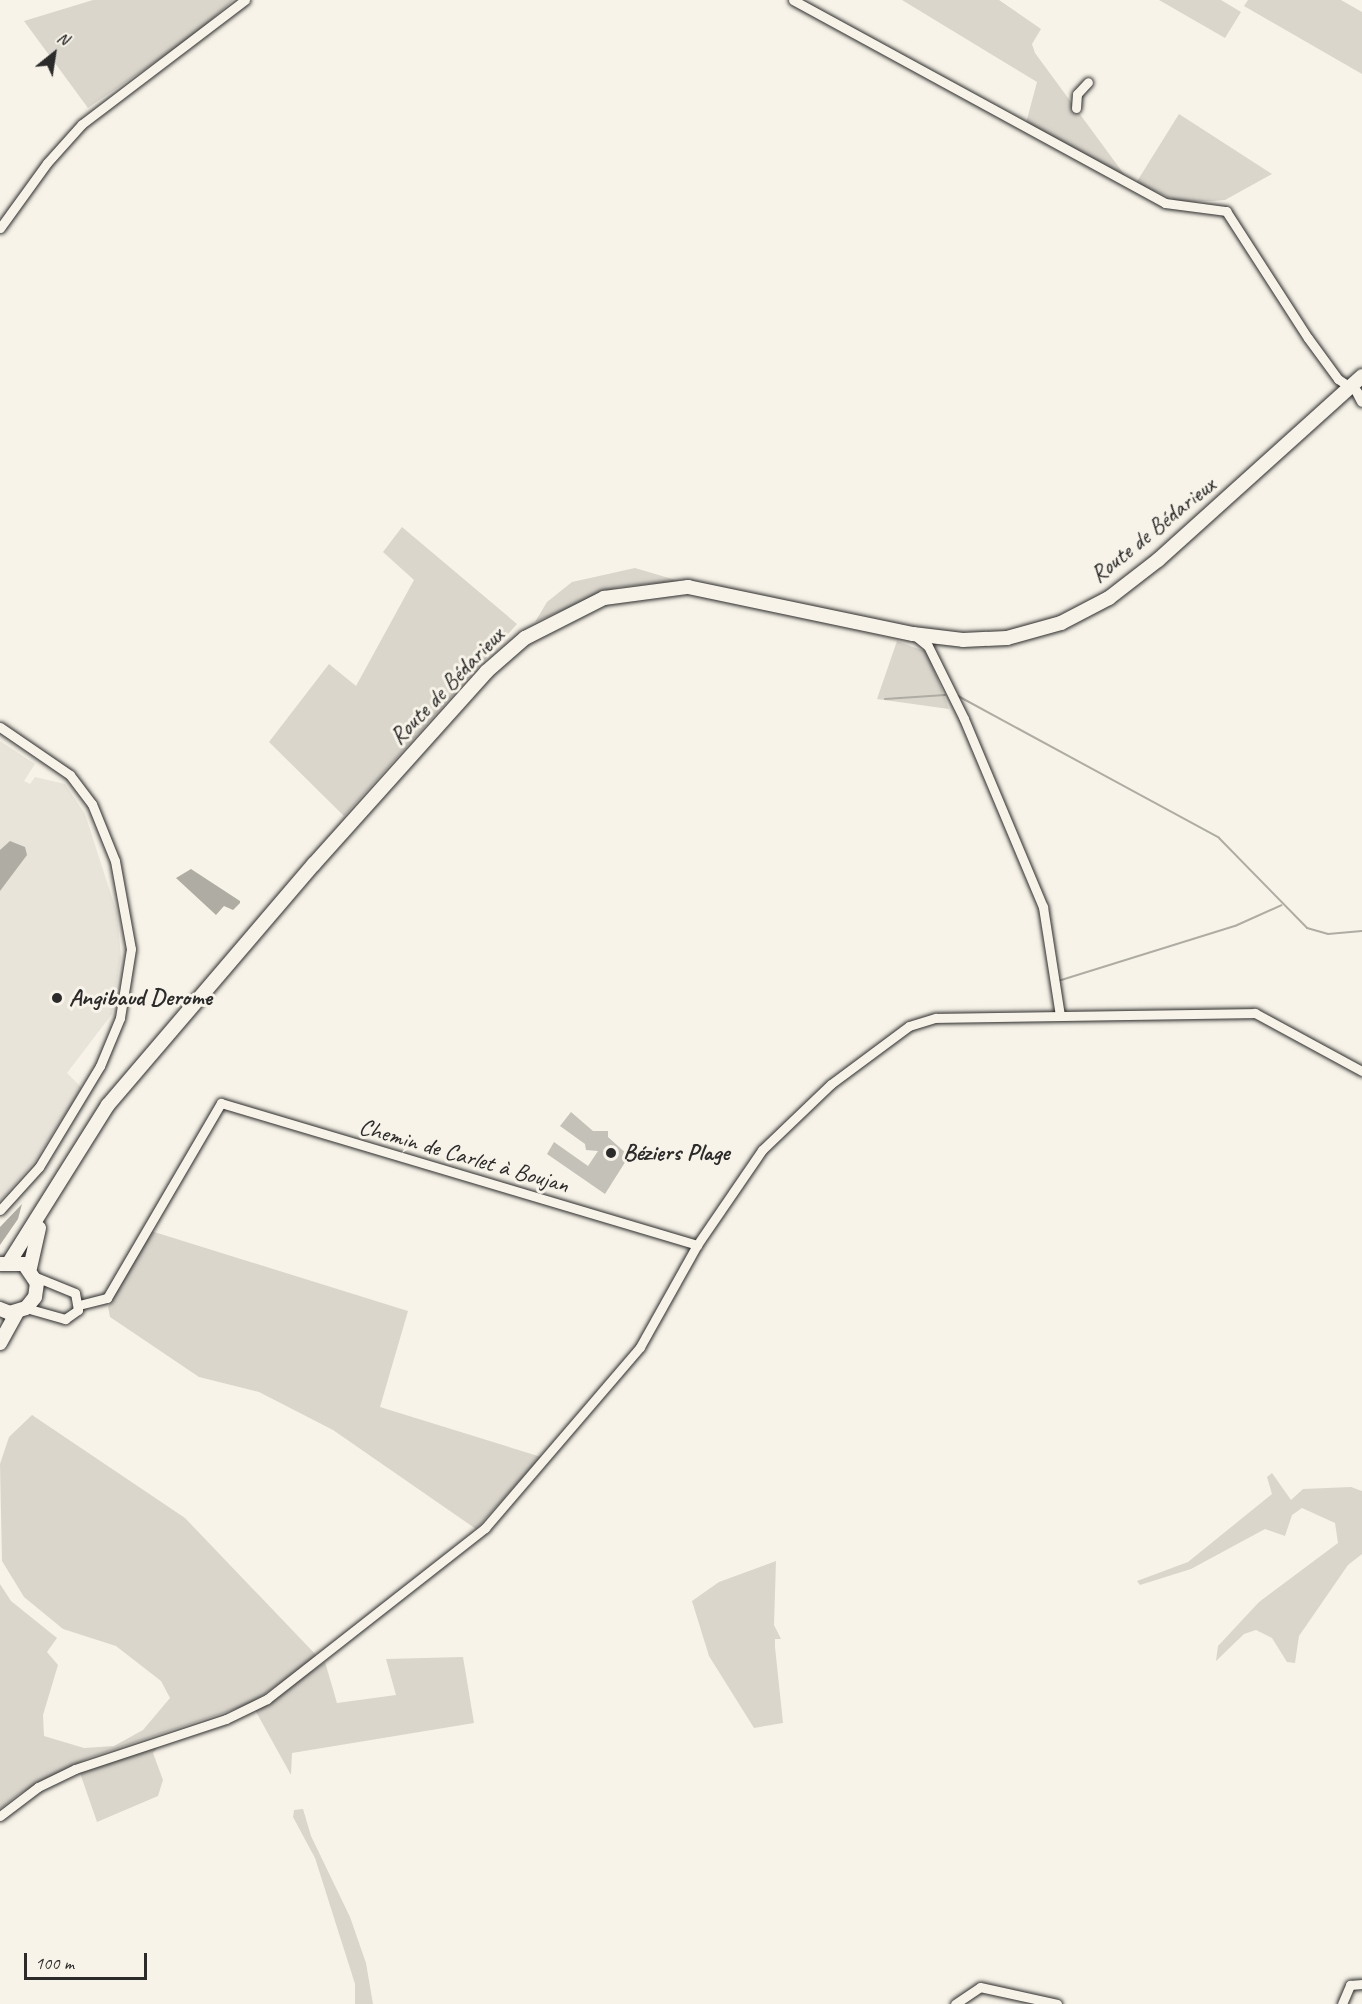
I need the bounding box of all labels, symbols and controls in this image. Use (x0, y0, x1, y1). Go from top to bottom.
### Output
north arrow (24, 24, 84, 84)
text: N (54, 27, 72, 50)
street label: Route de Bédarieux (1085, 471, 1221, 589)
street label: Route de Bédarieux (384, 621, 510, 751)
place label: Angibaud Derome (69, 984, 213, 1012)
marker: Angibaud Derome (50, 991, 64, 1005)
street label: Chemin de Carlet à Boujan (356, 1112, 572, 1200)
place label: Béziers Plage (623, 1139, 730, 1167)
marker: Béziers Plage (604, 1146, 618, 1160)
scale bar (27, 1941, 150, 1979)
text: 100 m (35, 1952, 74, 1974)

